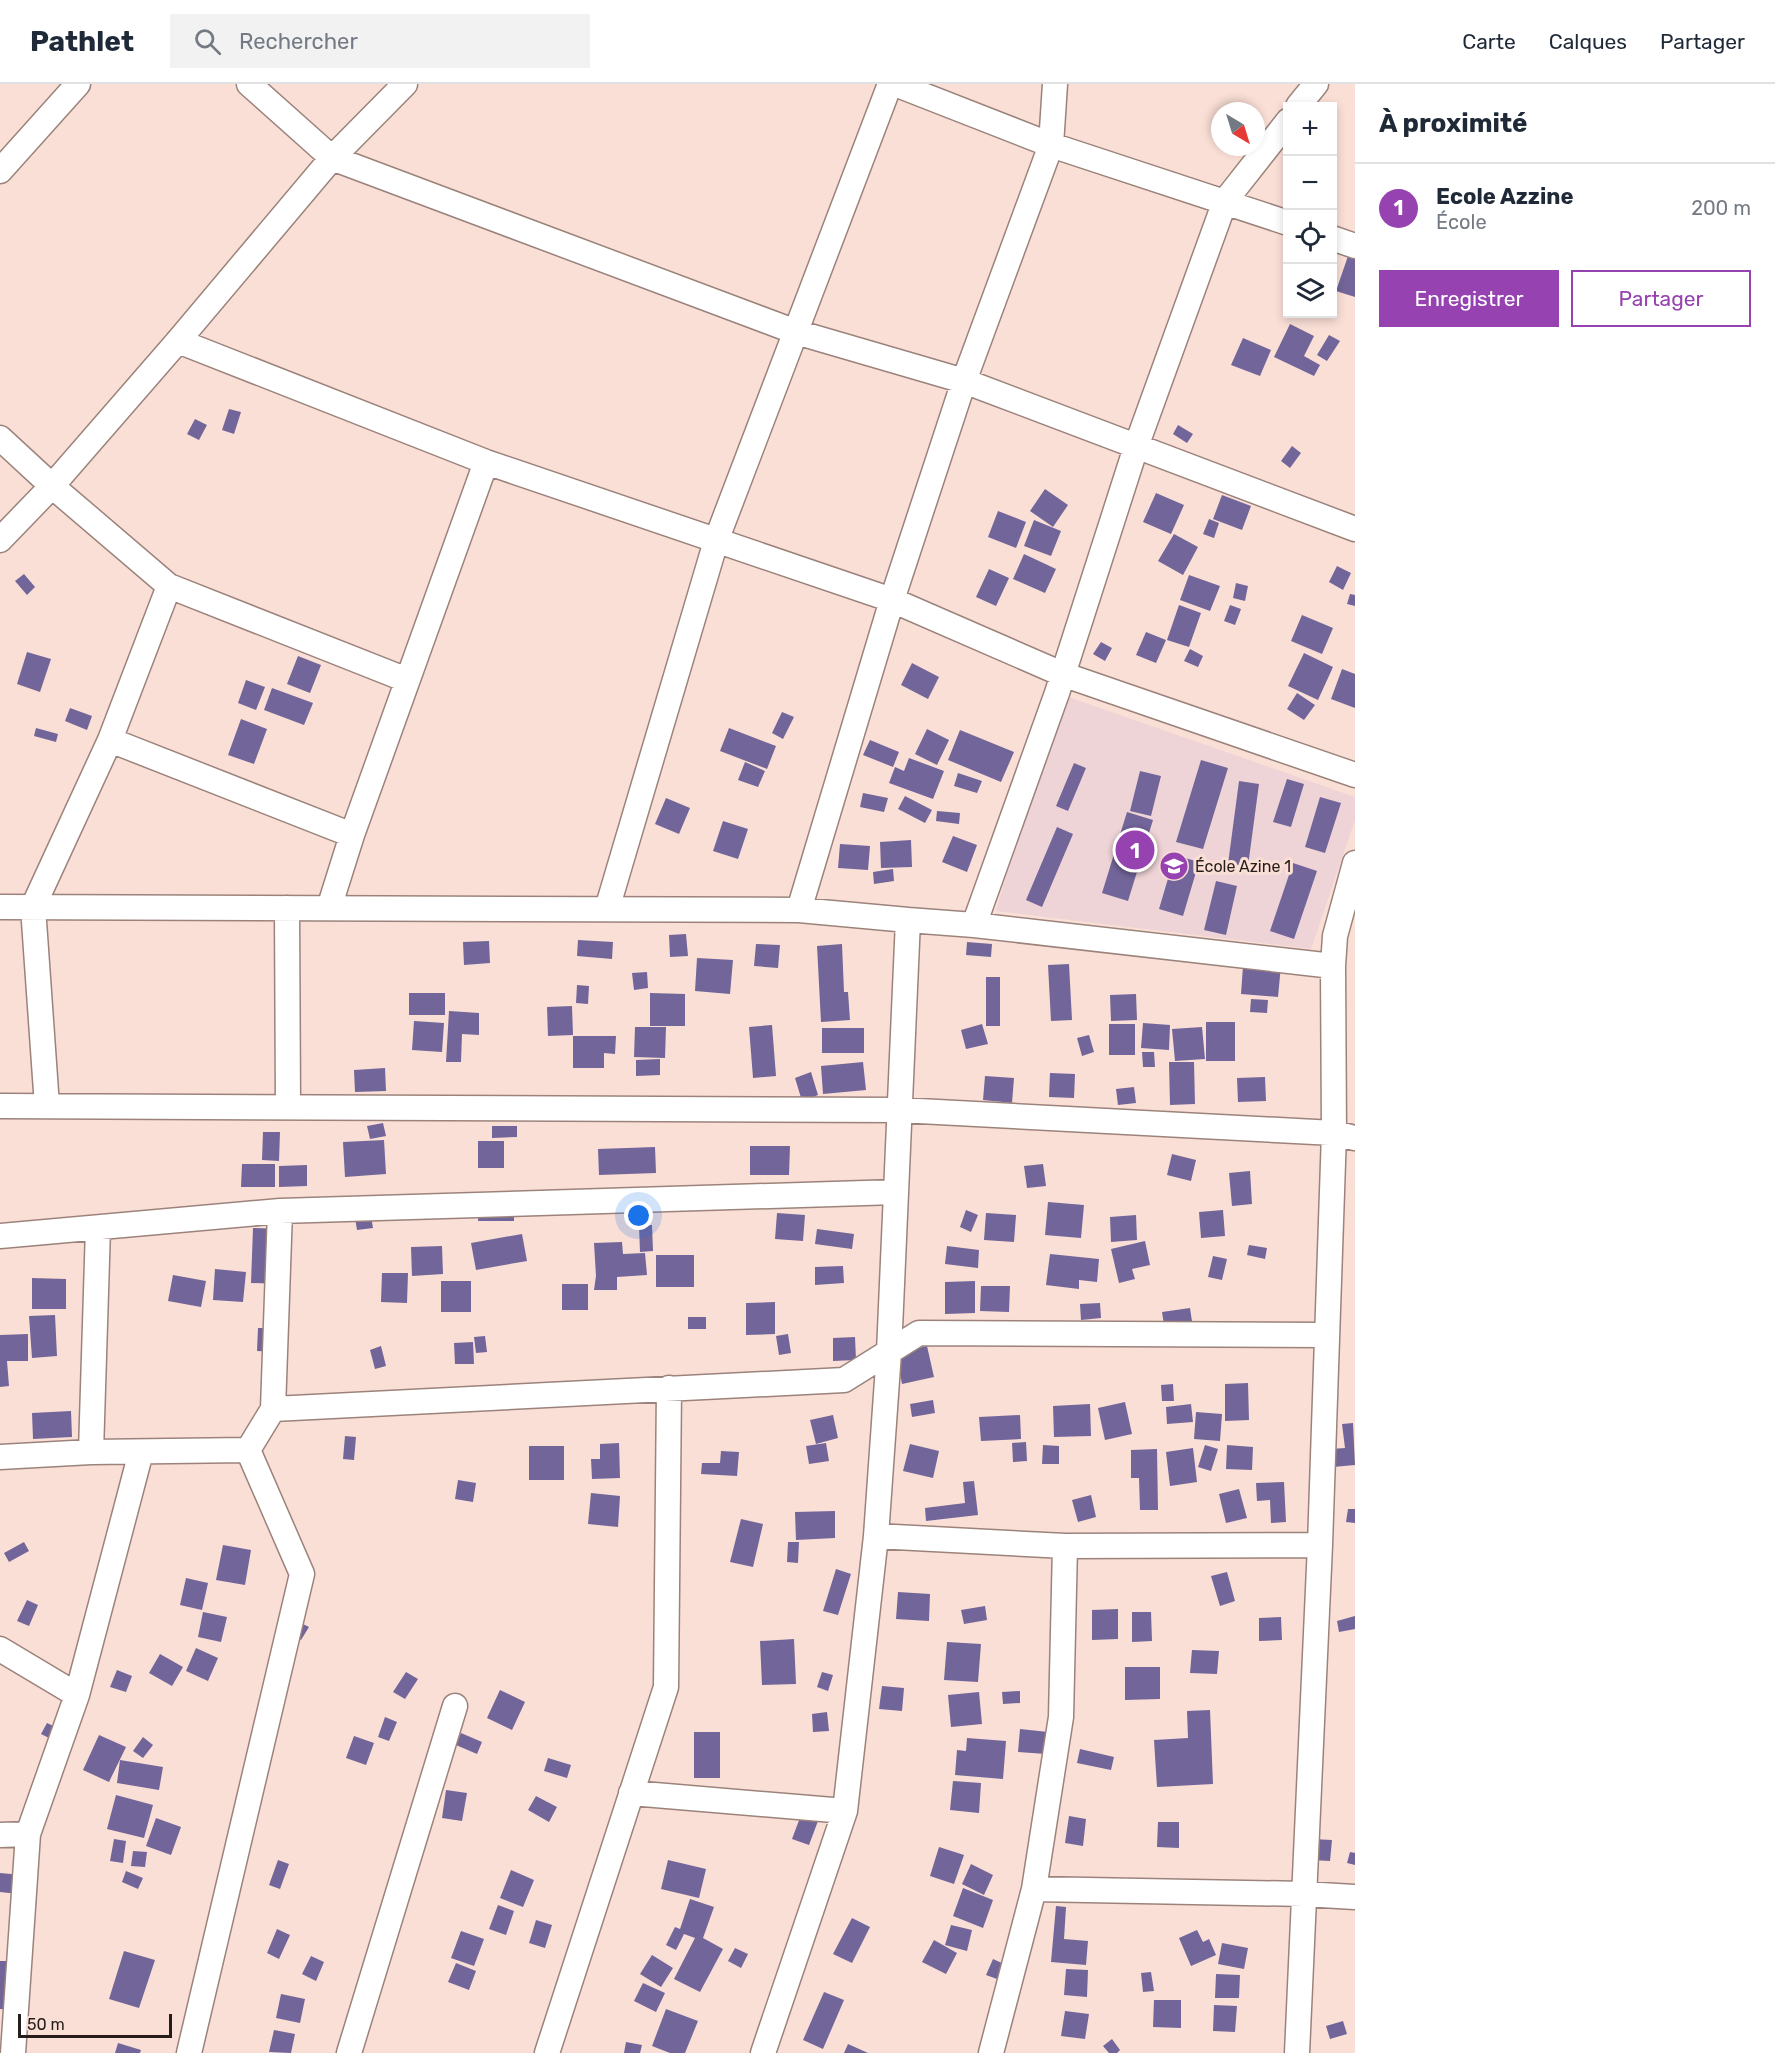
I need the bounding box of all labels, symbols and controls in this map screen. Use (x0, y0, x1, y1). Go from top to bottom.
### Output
search box (170, 14, 590, 68)
text: Pathlet (30, 25, 134, 58)
icon: search (191, 25, 224, 58)
text: Rechercher (239, 28, 358, 55)
text: Carte (1462, 29, 1516, 54)
text: Calques (1549, 29, 1627, 54)
text: Partager (1660, 29, 1745, 54)
north arrow (1211, 102, 1265, 156)
map controls (1283, 102, 1337, 318)
button: + (1283, 102, 1337, 156)
text: À proximité (1379, 108, 1528, 139)
button: − (1283, 156, 1337, 210)
text: Ecole Azzine (1436, 183, 1574, 210)
text: 1 (1394, 196, 1403, 220)
text: 200 m (1691, 196, 1751, 220)
button: locate (1283, 210, 1337, 264)
text: École (1436, 210, 1487, 234)
button: layers (1283, 264, 1337, 318)
button: Enregistrer (1379, 270, 1559, 327)
button: Partager (1571, 270, 1751, 327)
pin: 1 (1116, 828, 1154, 873)
school or university icon: École Azine 1 (1158, 850, 1190, 882)
place label: École Azine 1 (1195, 857, 1291, 876)
your location (624, 1201, 653, 1230)
scale bar (18, 2011, 172, 2038)
text: 50 m (27, 2015, 65, 2034)

